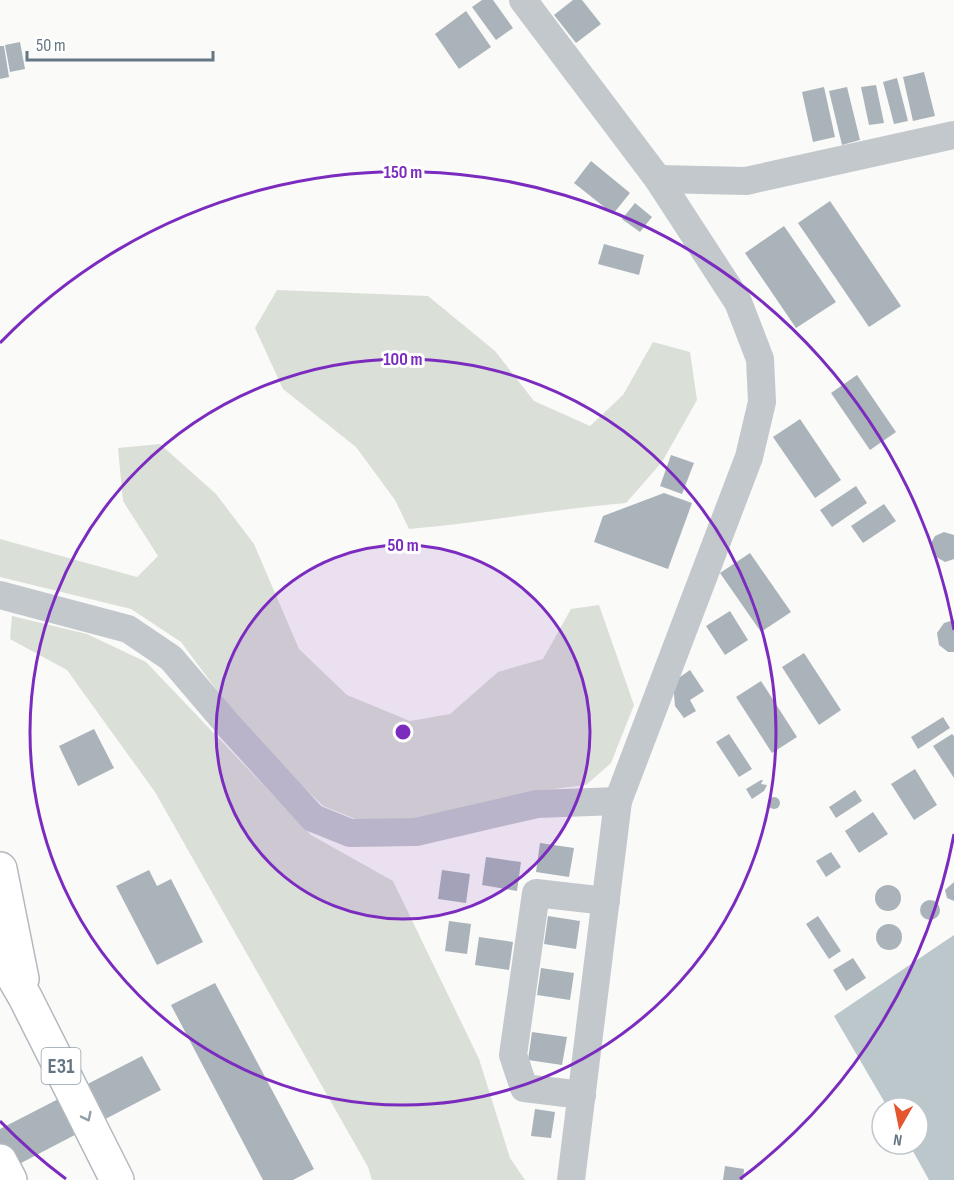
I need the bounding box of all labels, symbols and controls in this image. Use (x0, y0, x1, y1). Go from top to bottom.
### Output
scale bar (27, 24, 213, 62)
text: 50 m (36, 35, 66, 56)
text: 150 m (384, 162, 422, 183)
text: 100 m (384, 349, 423, 370)
text: 50 m (387, 535, 419, 556)
centre of rings (393, 722, 413, 742)
road number: E31 (42, 1048, 80, 1084)
north arrow (870, 1096, 930, 1156)
one-way arrow (79, 1110, 91, 1121)
text: N (892, 1129, 904, 1149)

